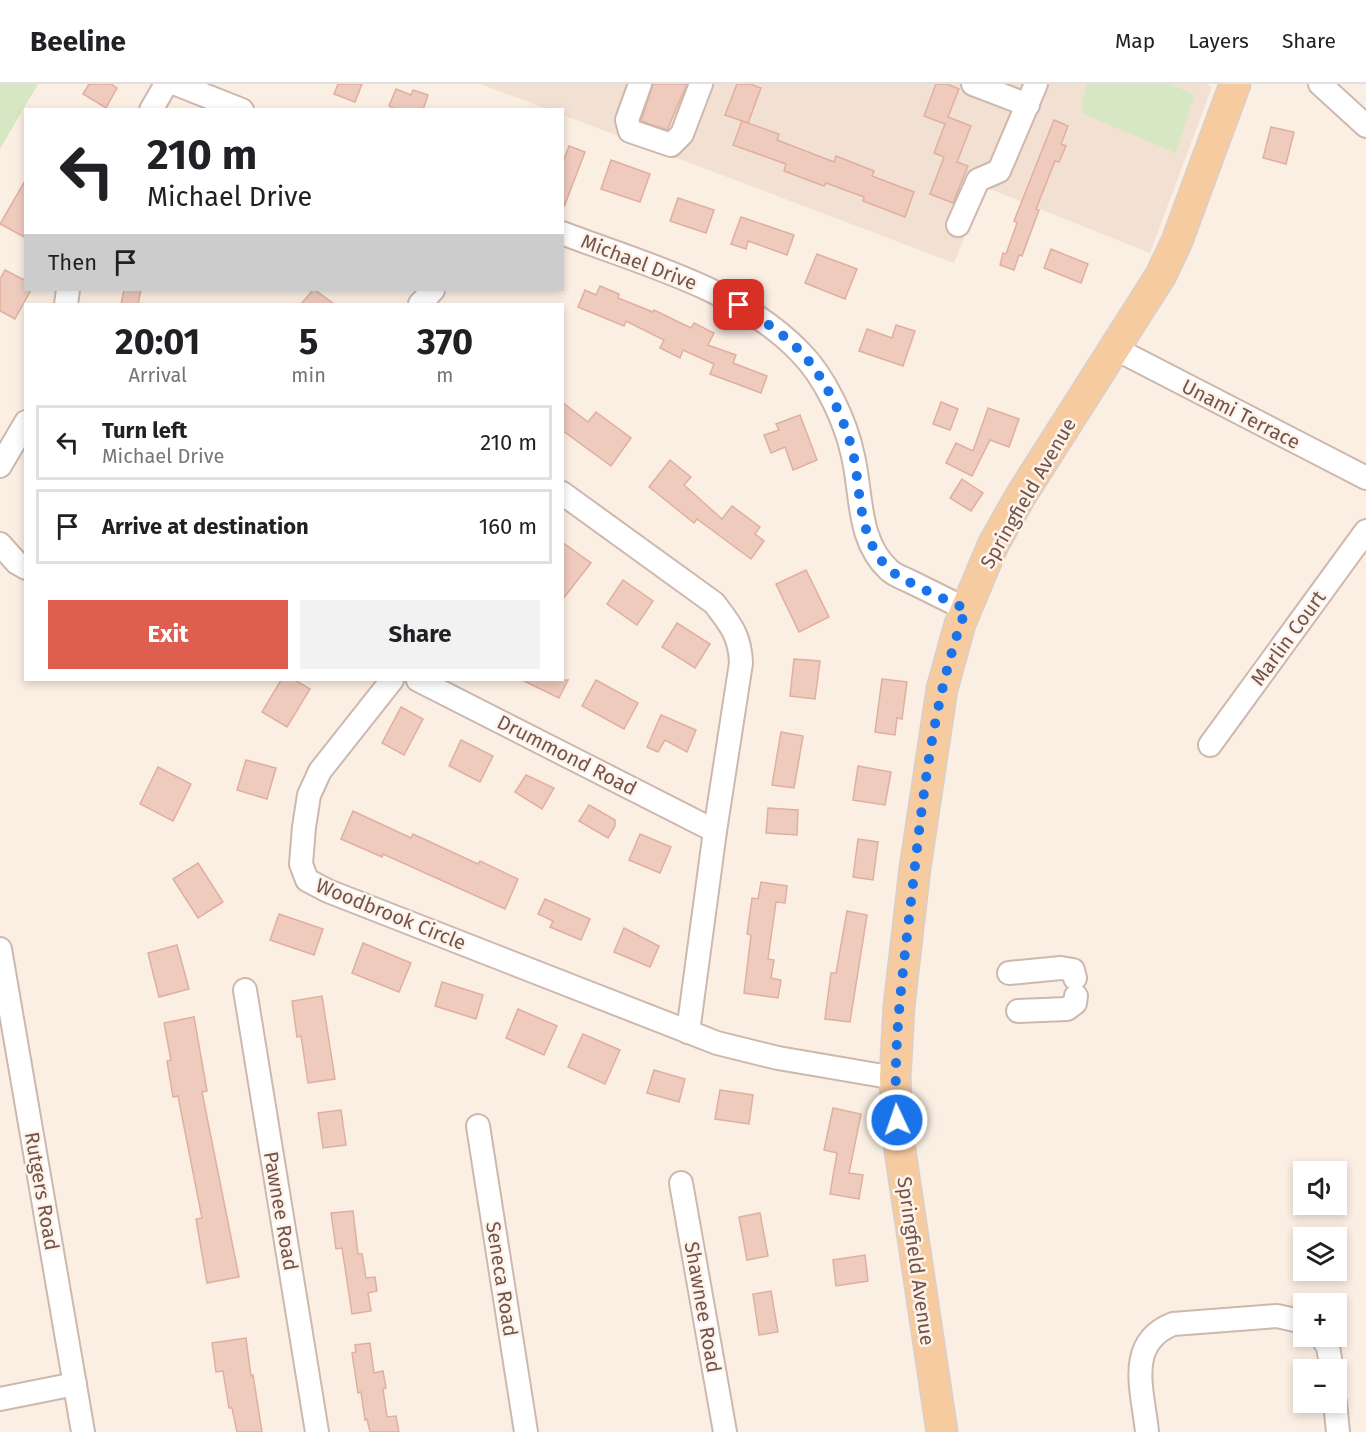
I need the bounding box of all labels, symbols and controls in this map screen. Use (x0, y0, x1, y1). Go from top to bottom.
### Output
text: Beeline (30, 25, 126, 58)
text: Map (1115, 28, 1155, 54)
text: Layers (1188, 28, 1249, 54)
text: Share (1282, 28, 1336, 54)
text: 210 m (147, 130, 257, 180)
icon: left (48, 132, 126, 210)
text: Michael Drive (147, 181, 312, 213)
street label: Michael Drive (578, 229, 700, 295)
icon: arrive (109, 246, 142, 279)
text: Then (48, 249, 97, 276)
pin (713, 279, 764, 330)
icon: arrive (722, 288, 755, 321)
text: 20:01 (115, 320, 200, 364)
text: 5 (299, 320, 318, 364)
text: 370 (417, 320, 473, 364)
text: Arrival (128, 363, 187, 387)
text: min (291, 363, 326, 387)
text: m (436, 363, 453, 387)
street label: Unami Terrace (1178, 374, 1304, 454)
street label: Springfield Avenue (975, 413, 1081, 573)
text: Turn left (102, 417, 187, 444)
icon: left (51, 426, 84, 459)
text: 210 m (480, 429, 537, 456)
text: Michael Drive (102, 444, 224, 468)
icon: arrive (51, 510, 84, 543)
text: Arrive at destination (102, 513, 309, 540)
text: 160 m (479, 513, 537, 540)
street label: Marlin Court (1245, 585, 1331, 690)
button: Exit (48, 600, 288, 669)
button: Share (300, 600, 540, 669)
street label: Drummond Road (493, 710, 641, 800)
street label: Woodbrook Circle (312, 873, 470, 955)
position arrow (865, 1088, 929, 1152)
street label: Rutgers Road (20, 1130, 64, 1252)
street label: Pawnee Road (259, 1150, 303, 1272)
map controls (1293, 1161, 1347, 1413)
button: sound (1293, 1161, 1347, 1215)
street label: Springfield Avenue (892, 1175, 940, 1347)
street label: Seneca Road (481, 1220, 523, 1338)
button: layers (1293, 1227, 1347, 1281)
street label: Shawnee Road (680, 1240, 726, 1374)
button: + (1293, 1293, 1347, 1347)
button: − (1293, 1359, 1347, 1413)

